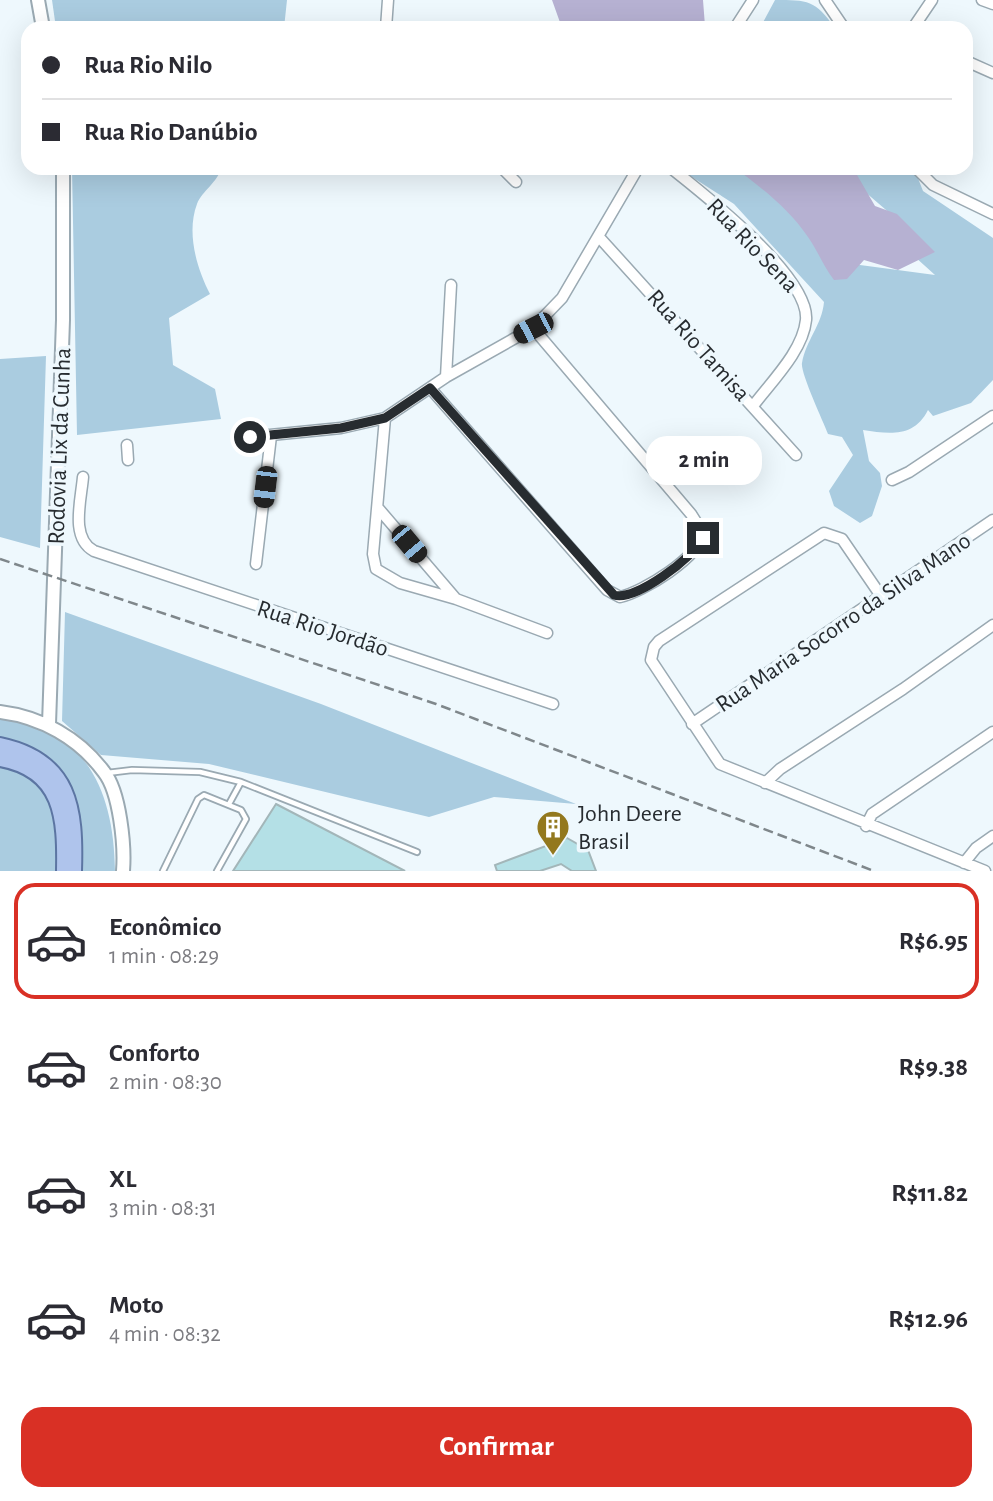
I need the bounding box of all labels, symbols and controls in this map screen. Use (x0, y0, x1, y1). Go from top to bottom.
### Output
text: Rua Rio Nilo (84, 52, 212, 78)
text: Rua Rio Danúbio (84, 119, 258, 145)
street label: Rua Rio Sena (702, 194, 803, 297)
street label: Rua Rio Tamisa (642, 285, 754, 406)
car (510, 309, 557, 347)
street label: Rodovia Lix da Cunha (45, 347, 75, 545)
route start (234, 421, 266, 453)
callout: 2 min (645, 436, 761, 486)
text: 2 min (678, 449, 730, 472)
car (253, 465, 278, 509)
car (388, 521, 431, 567)
route end (687, 522, 719, 554)
street label: Rua Maria Socorro da Silva Mano (712, 528, 975, 717)
street label: Rua Rio Jordão (254, 596, 391, 661)
place label: John Deere Brasil (578, 802, 682, 854)
building icon: John Deere Brasil (534, 808, 572, 857)
icon: car (25, 910, 88, 973)
text: Econômico (109, 914, 222, 940)
text: R$6.95 (899, 928, 968, 954)
text: 1 min · 08:29 (109, 945, 219, 968)
icon: car (25, 1036, 88, 1099)
text: Conforto (109, 1040, 200, 1066)
text: R$9.38 (898, 1054, 968, 1080)
text: 2 min · 08:30 (109, 1071, 222, 1094)
icon: car (25, 1162, 88, 1225)
text: XL (109, 1166, 136, 1192)
text: R$11.82 (891, 1180, 968, 1206)
text: 3 min · 08:31 (109, 1197, 217, 1220)
icon: car (25, 1288, 88, 1351)
text: Moto (109, 1292, 164, 1318)
text: R$12.96 (888, 1306, 968, 1332)
text: 4 min · 08:32 (109, 1323, 221, 1346)
button: Confirmar (21, 1407, 972, 1487)

